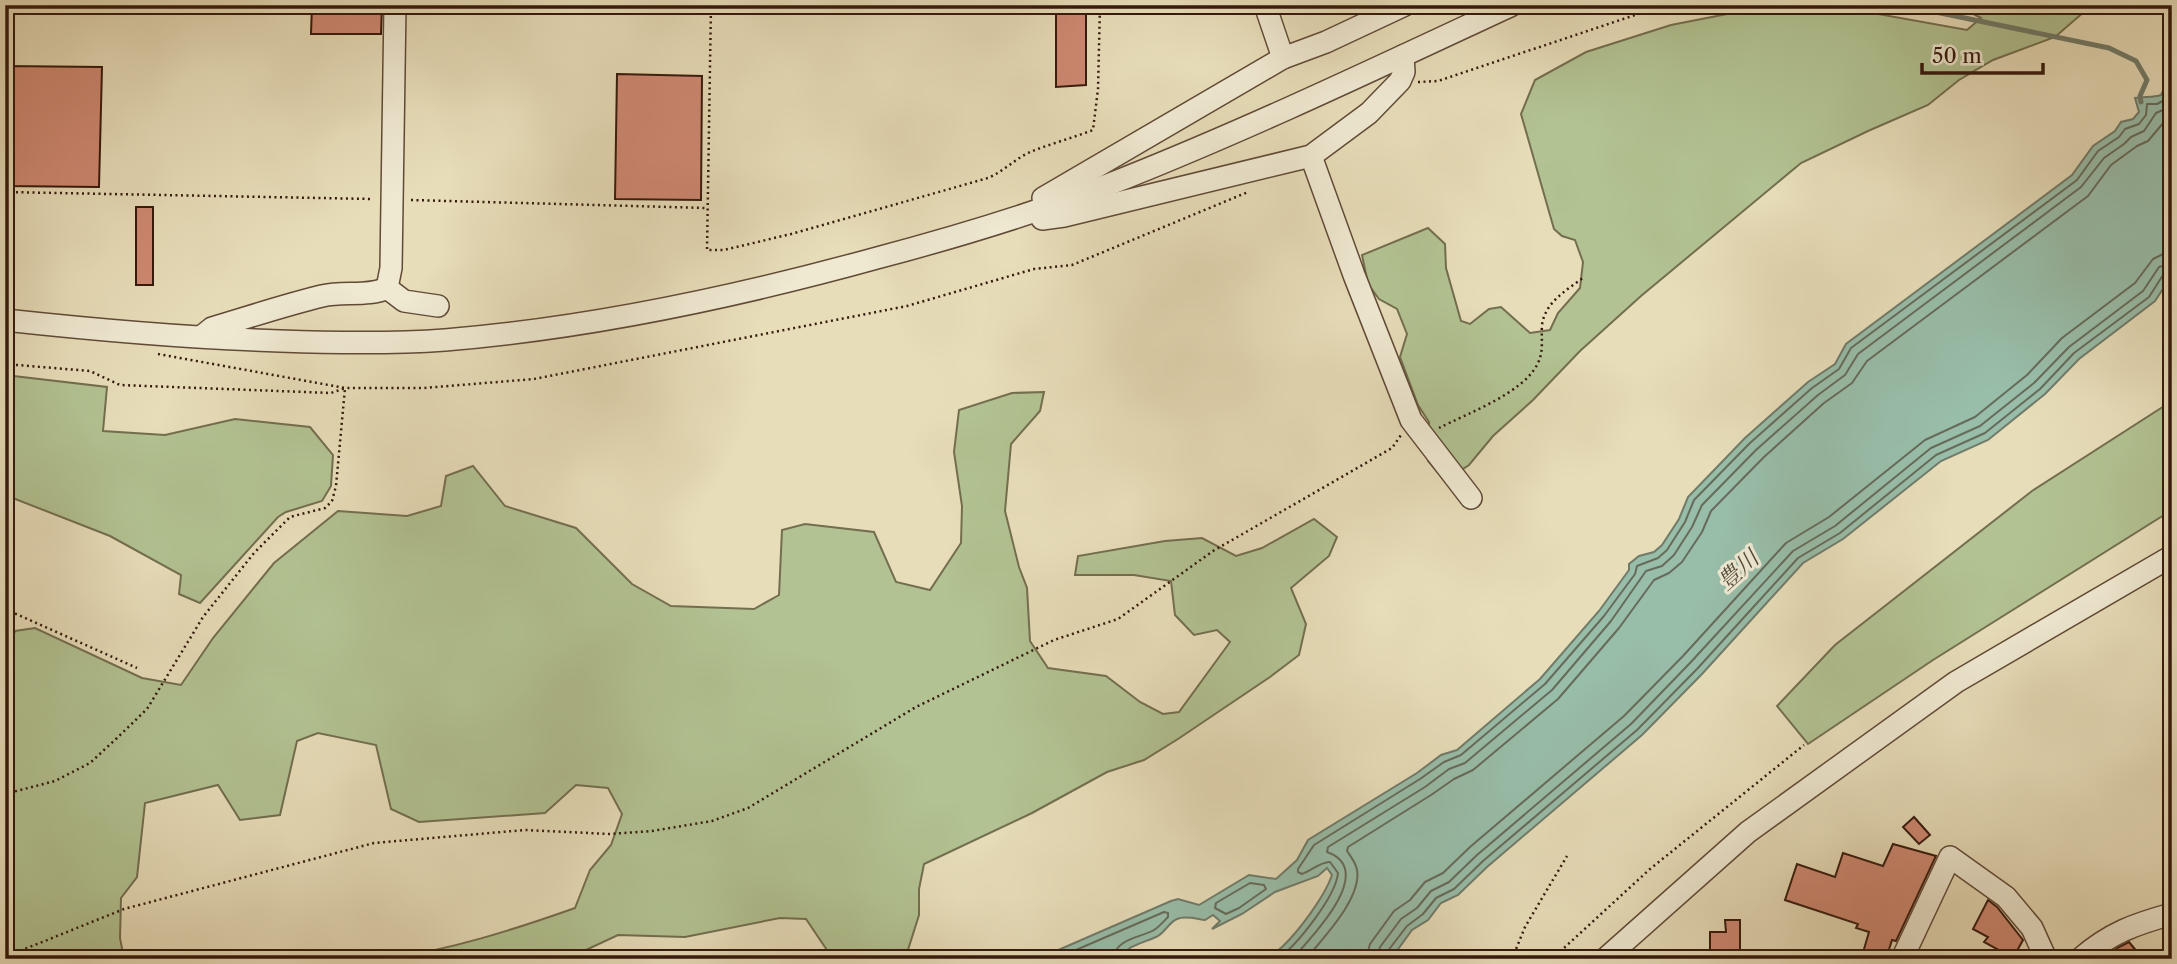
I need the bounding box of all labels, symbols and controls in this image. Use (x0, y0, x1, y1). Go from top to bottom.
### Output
scale bar (1922, 32, 2042, 76)
text: 50 m (1932, 43, 1982, 68)
water label: 豊川 (1712, 542, 1767, 596)

